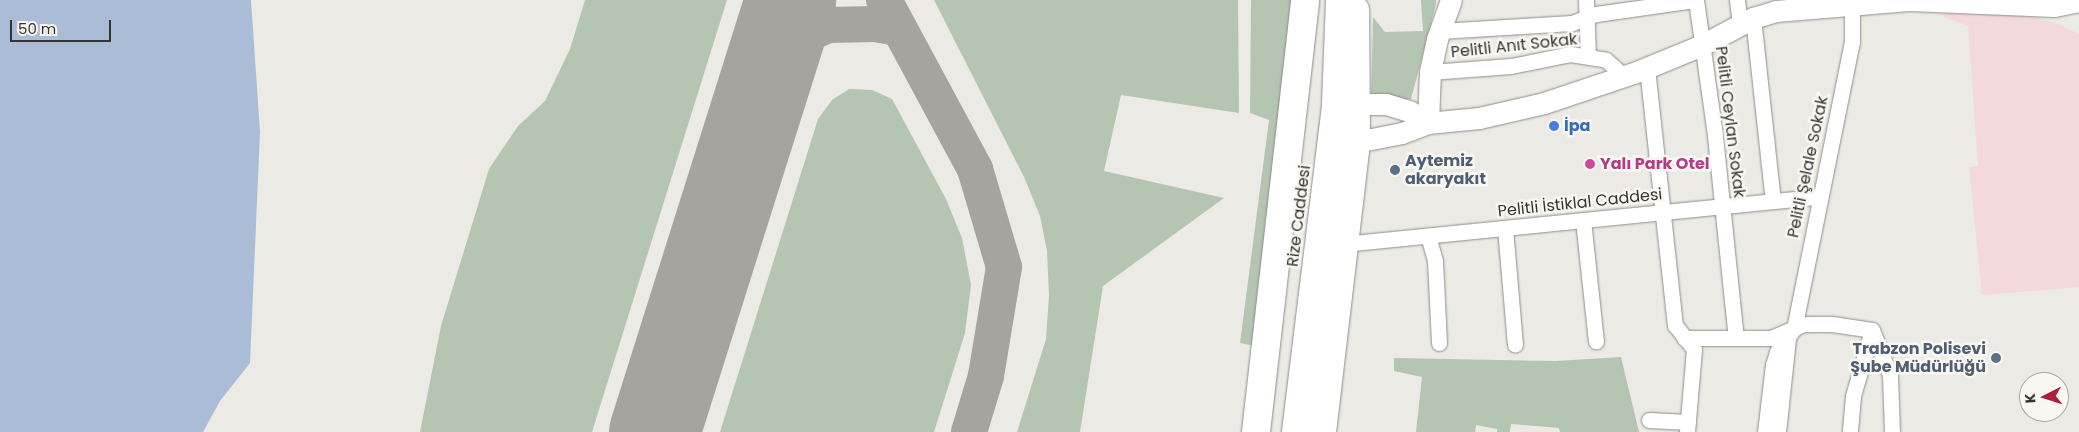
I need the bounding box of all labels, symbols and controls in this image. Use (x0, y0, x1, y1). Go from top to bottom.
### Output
scale bar (12, 10, 114, 42)
text: 50 m (18, 18, 56, 39)
street label: Pelitli Anıt Sokak (1450, 30, 1578, 62)
street label: Pelitli Ceylan Sokak (1711, 45, 1749, 199)
street label: Pelitli Şelale Sokak (1784, 95, 1832, 239)
place label: İpa (1564, 116, 1590, 136)
marker: İpa (1548, 120, 1560, 132)
place label: Aytemiz akaryakıt (1405, 151, 1486, 189)
place label: Yalı Park Otel (1600, 154, 1709, 174)
marker: Yalı Park Otel (1584, 158, 1596, 170)
street label: Rize Caddesi (1283, 164, 1315, 268)
marker: Aytemiz akaryakıt (1389, 164, 1401, 176)
street label: Pelitli İstiklal Caddesi (1497, 185, 1663, 221)
place label: Trabzon Polisevi Şube Müdürlüğü (1850, 339, 1986, 377)
marker: Trabzon Polisevi Şube Müdürlüğü (1990, 352, 2002, 364)
north arrow (2019, 372, 2069, 422)
text: K (2020, 392, 2040, 404)

